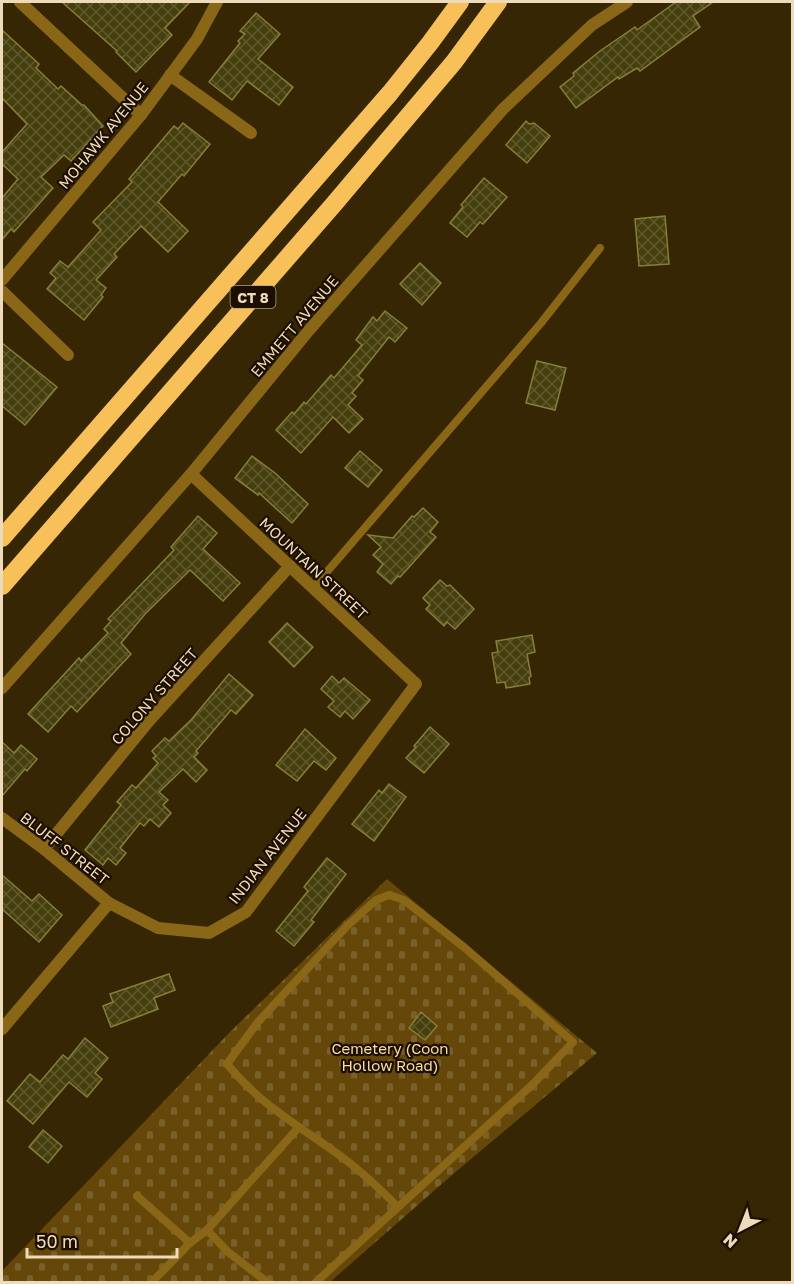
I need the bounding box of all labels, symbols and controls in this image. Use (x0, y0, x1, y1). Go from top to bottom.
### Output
street label: MOHAWK AVENUE (54, 78, 152, 192)
street label: EMMETT AVENUE (246, 272, 342, 380)
road number: CT 8 (230, 286, 276, 308)
street label: MOUNTAIN STREET (256, 513, 372, 623)
street label: COLONY STREET (107, 644, 201, 748)
street label: INDIAN AVENUE (224, 805, 310, 907)
street label: BLUFF STREET (17, 808, 113, 888)
park label: Cemetery (Coon Hollow Road) (331, 1039, 449, 1074)
north arrow (710, 1200, 770, 1260)
scale bar (27, 1221, 177, 1259)
text: 50 m (36, 1230, 78, 1252)
text: N (719, 1230, 741, 1253)

